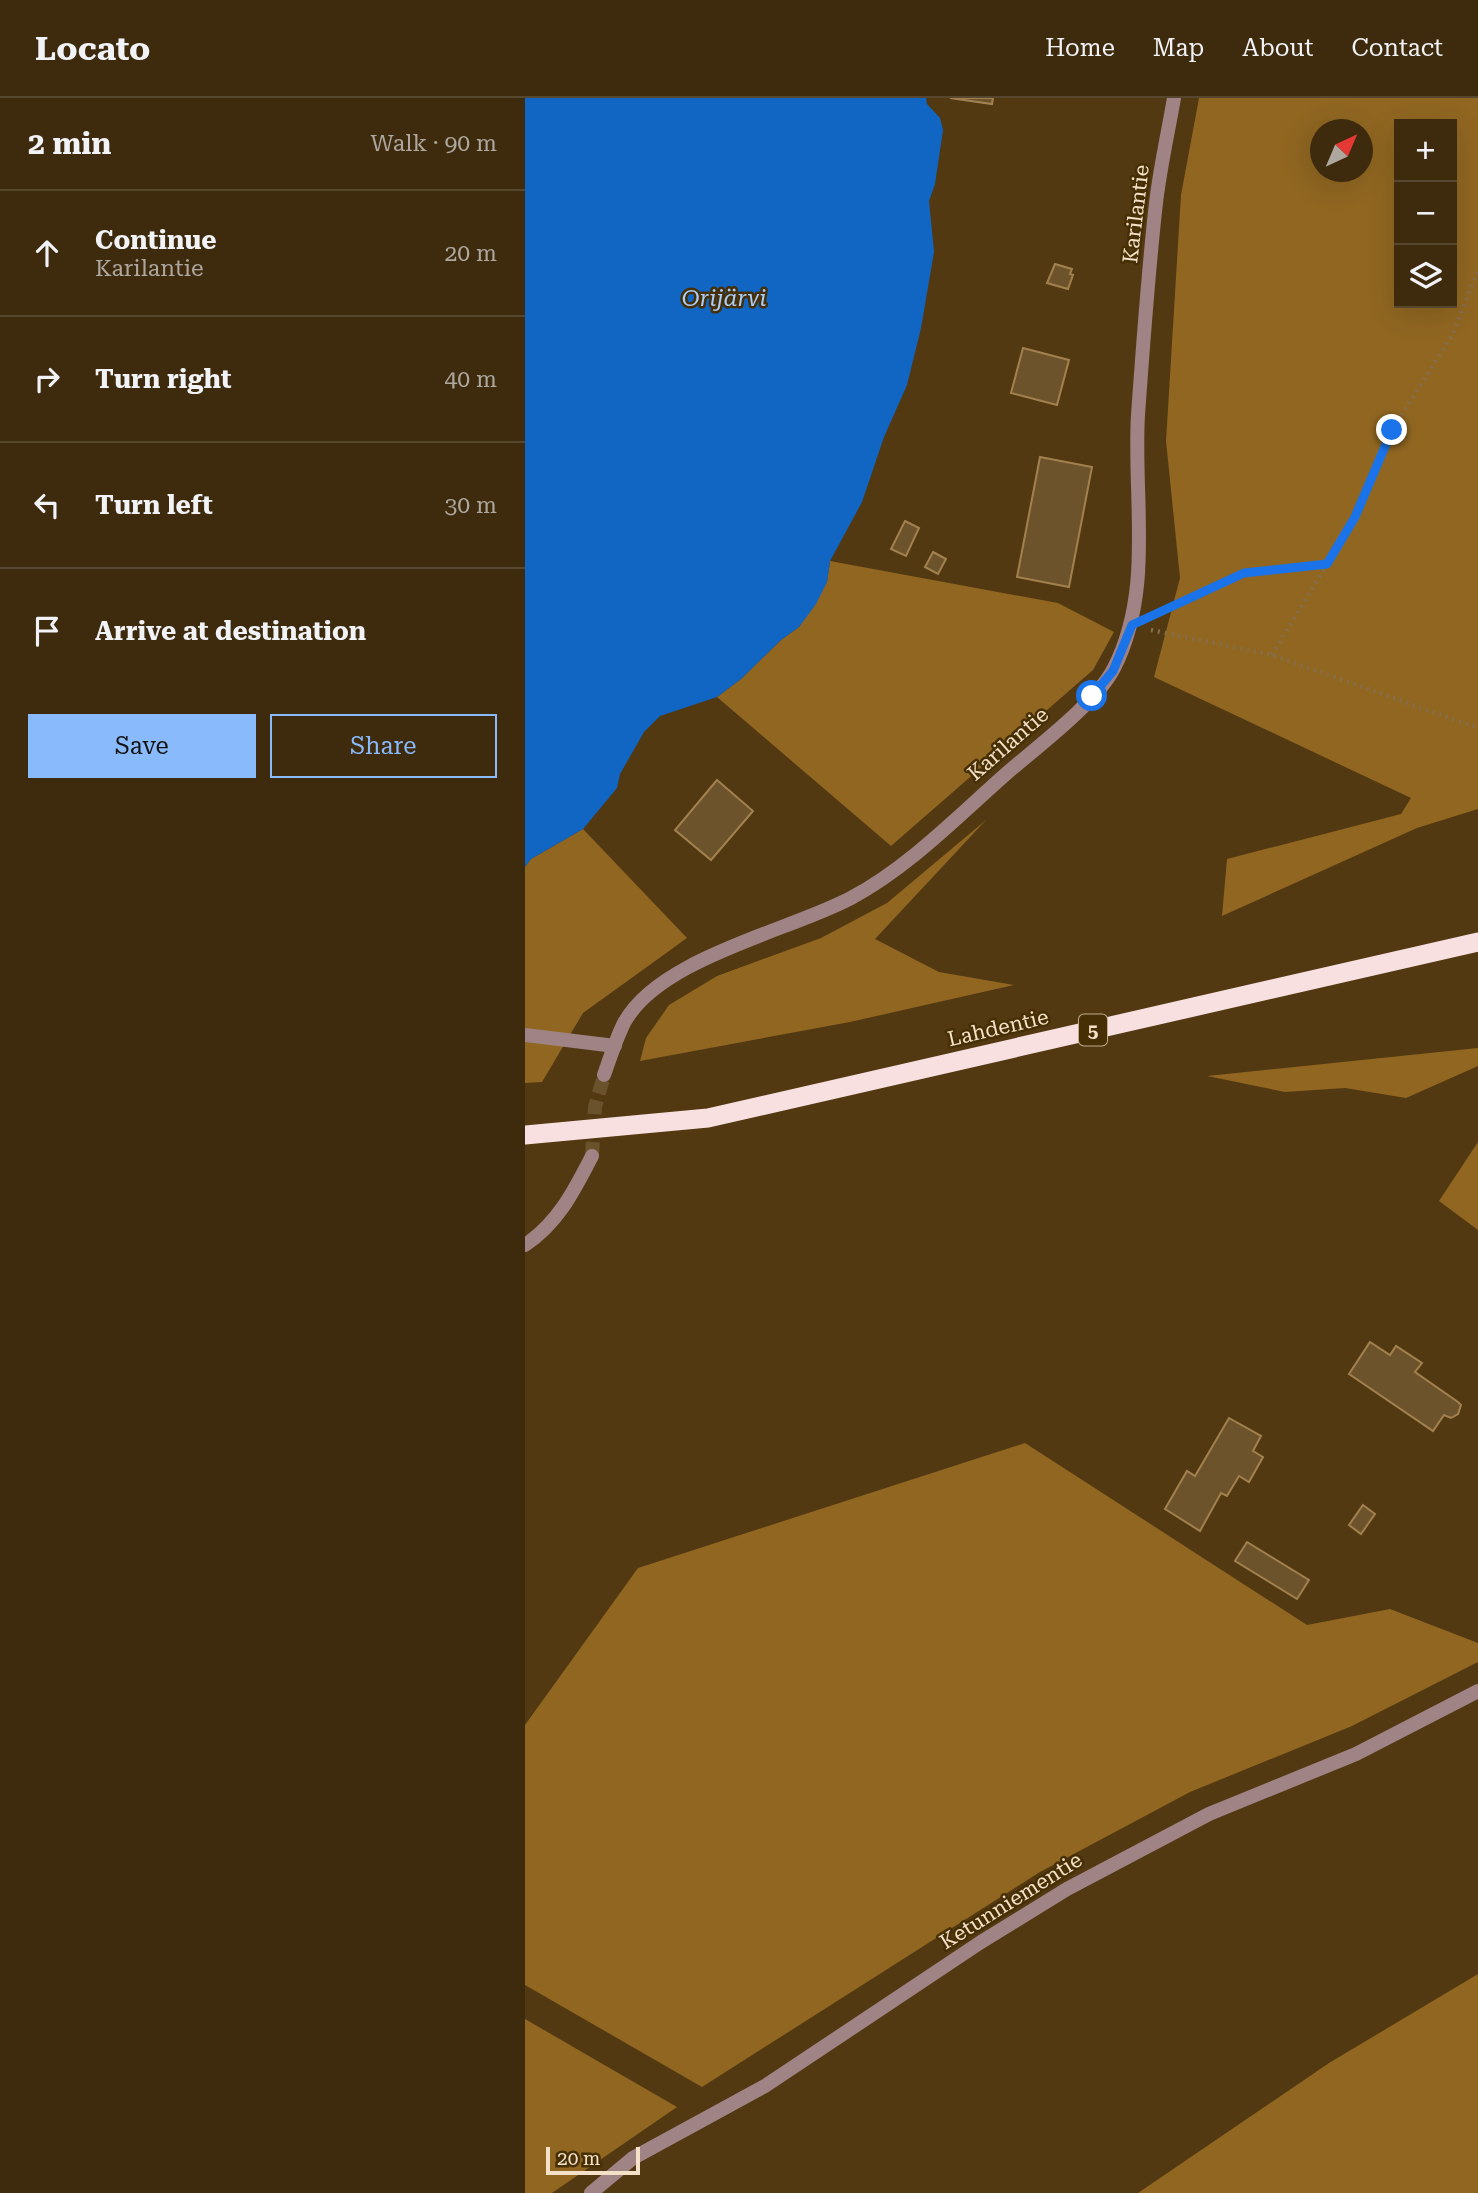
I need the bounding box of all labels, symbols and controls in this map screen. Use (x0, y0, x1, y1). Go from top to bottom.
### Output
text: Locato (35, 29, 150, 68)
text: Home (1045, 34, 1115, 62)
text: Map (1153, 34, 1204, 62)
text: About (1242, 34, 1313, 62)
text: Contact (1351, 34, 1443, 62)
north arrow (1310, 119, 1373, 182)
map controls (1394, 119, 1457, 308)
button: + (1394, 119, 1457, 182)
text: 2 min (28, 126, 111, 161)
text: Walk · 90 m (370, 130, 497, 157)
street label: Karilantie (1118, 163, 1154, 265)
button: − (1394, 182, 1457, 245)
text: Continue (95, 225, 217, 255)
icon: ahead (28, 234, 66, 272)
text: 20 m (444, 240, 497, 267)
button: layers (1394, 245, 1457, 308)
text: Karilantie (95, 255, 204, 282)
water label: Orijärvi (682, 285, 766, 312)
icon: right (28, 360, 66, 398)
text: Turn right (95, 364, 231, 394)
text: 40 m (444, 366, 497, 393)
route end (1376, 414, 1407, 445)
icon: left (28, 486, 66, 524)
text: Turn left (95, 490, 213, 520)
text: 30 m (444, 492, 497, 519)
icon: arrive (28, 612, 66, 650)
text: Arrive at destination (95, 616, 366, 646)
route start (1076, 680, 1107, 711)
street label: Karilantie (963, 702, 1053, 786)
button: Save (28, 714, 256, 778)
button: Share (270, 714, 497, 778)
street label: Lahdentie (945, 1005, 1051, 1051)
road number: 5 (1079, 1014, 1107, 1046)
street label: Ketunniementie (936, 1848, 1086, 1954)
scale bar (546, 2144, 641, 2176)
text: 20 m (557, 2147, 600, 2170)

